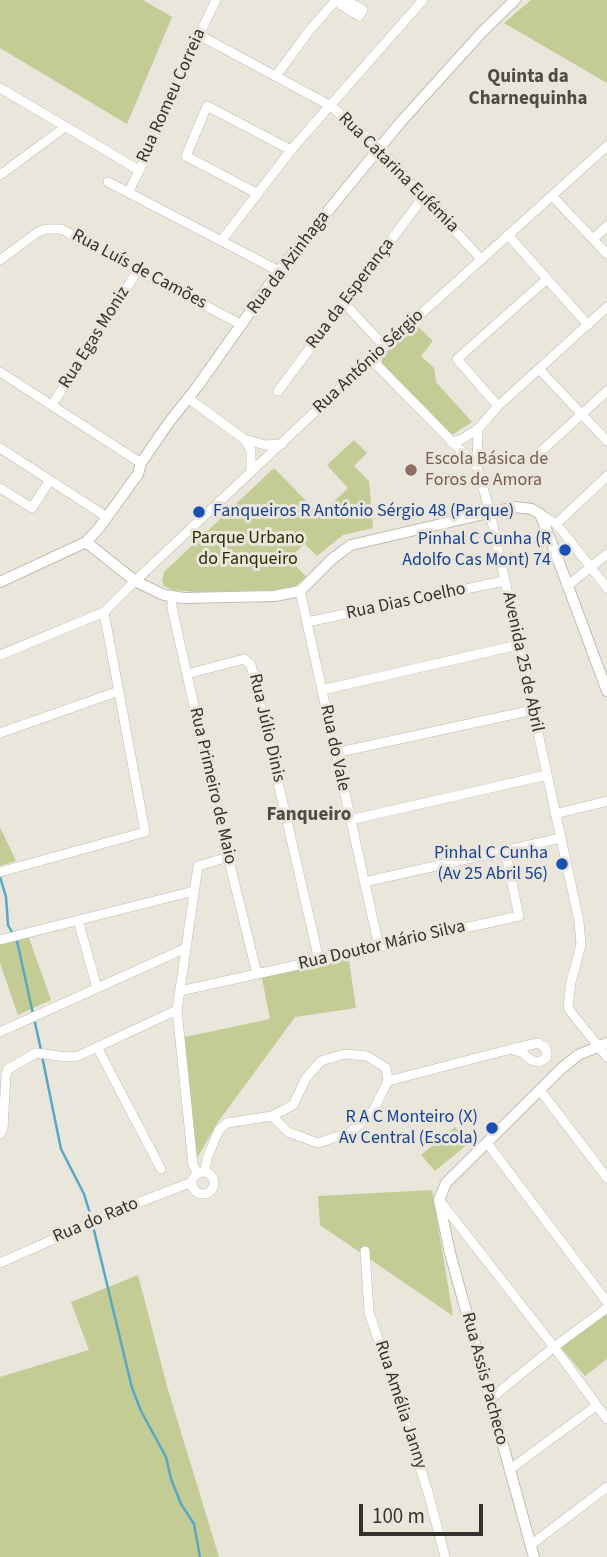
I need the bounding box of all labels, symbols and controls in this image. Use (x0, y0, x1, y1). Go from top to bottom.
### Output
street label: Rua Romeu Correia (133, 26, 211, 166)
district label: Quinta da Charnequinha (469, 67, 587, 111)
street label: Rua Catarina Eufémia (333, 108, 463, 238)
street label: Rua da Azinhaga (243, 207, 335, 319)
street label: Rua Luís de Camões (68, 225, 210, 315)
street label: Rua da Esperança (302, 234, 400, 354)
street label: Rua Egas Moniz (55, 283, 135, 393)
street label: Rua António Sérgio (309, 305, 429, 419)
place label: Escola Básica de Foros de Amora (425, 449, 548, 491)
marker: Escola Básica de Foros de Amora (403, 462, 419, 478)
place label: Fanqueiros R António Sérgio 48 (Parque) (213, 501, 514, 523)
marker: Fanqueiros R António Sérgio 48 (Parque) (191, 504, 207, 520)
park label: Parque Urbano do Fanqueiro (191, 528, 305, 570)
place label: Pinhal C Cunha (R Adolfo Cas Mont) 74 (402, 529, 551, 572)
marker: Pinhal C Cunha (R Adolfo Cas Mont) 74 (557, 542, 573, 558)
street label: Rua Dias Coelho (344, 579, 468, 625)
street label: Avenida 25 de Abril (497, 590, 547, 734)
street label: Rua Júlio Dinis (243, 672, 289, 784)
street label: Rua do Vale (314, 703, 354, 793)
street label: Rua Primeiro de Maio (183, 706, 241, 866)
district label: Fanqueiro (267, 805, 351, 827)
place label: Pinhal C Cunha (Av 25 Abril 56) (434, 843, 548, 886)
marker: Pinhal C Cunha (Av 25 Abril 56) (554, 856, 570, 872)
street label: Rua Doutor Mário Silva (296, 916, 468, 976)
place label: R A C Monteiro (X) Av Central (Escola) (339, 1107, 478, 1150)
marker: R A C Monteiro (X) Av Central (Escola) (484, 1120, 500, 1136)
street label: Rua do Rato (50, 1193, 142, 1249)
street label: Rua Assis Pacheco (456, 1310, 512, 1448)
street label: Rua Amélia Janny (369, 1338, 431, 1472)
scale bar (362, 1490, 486, 1534)
text: 100 m (372, 1501, 425, 1531)

